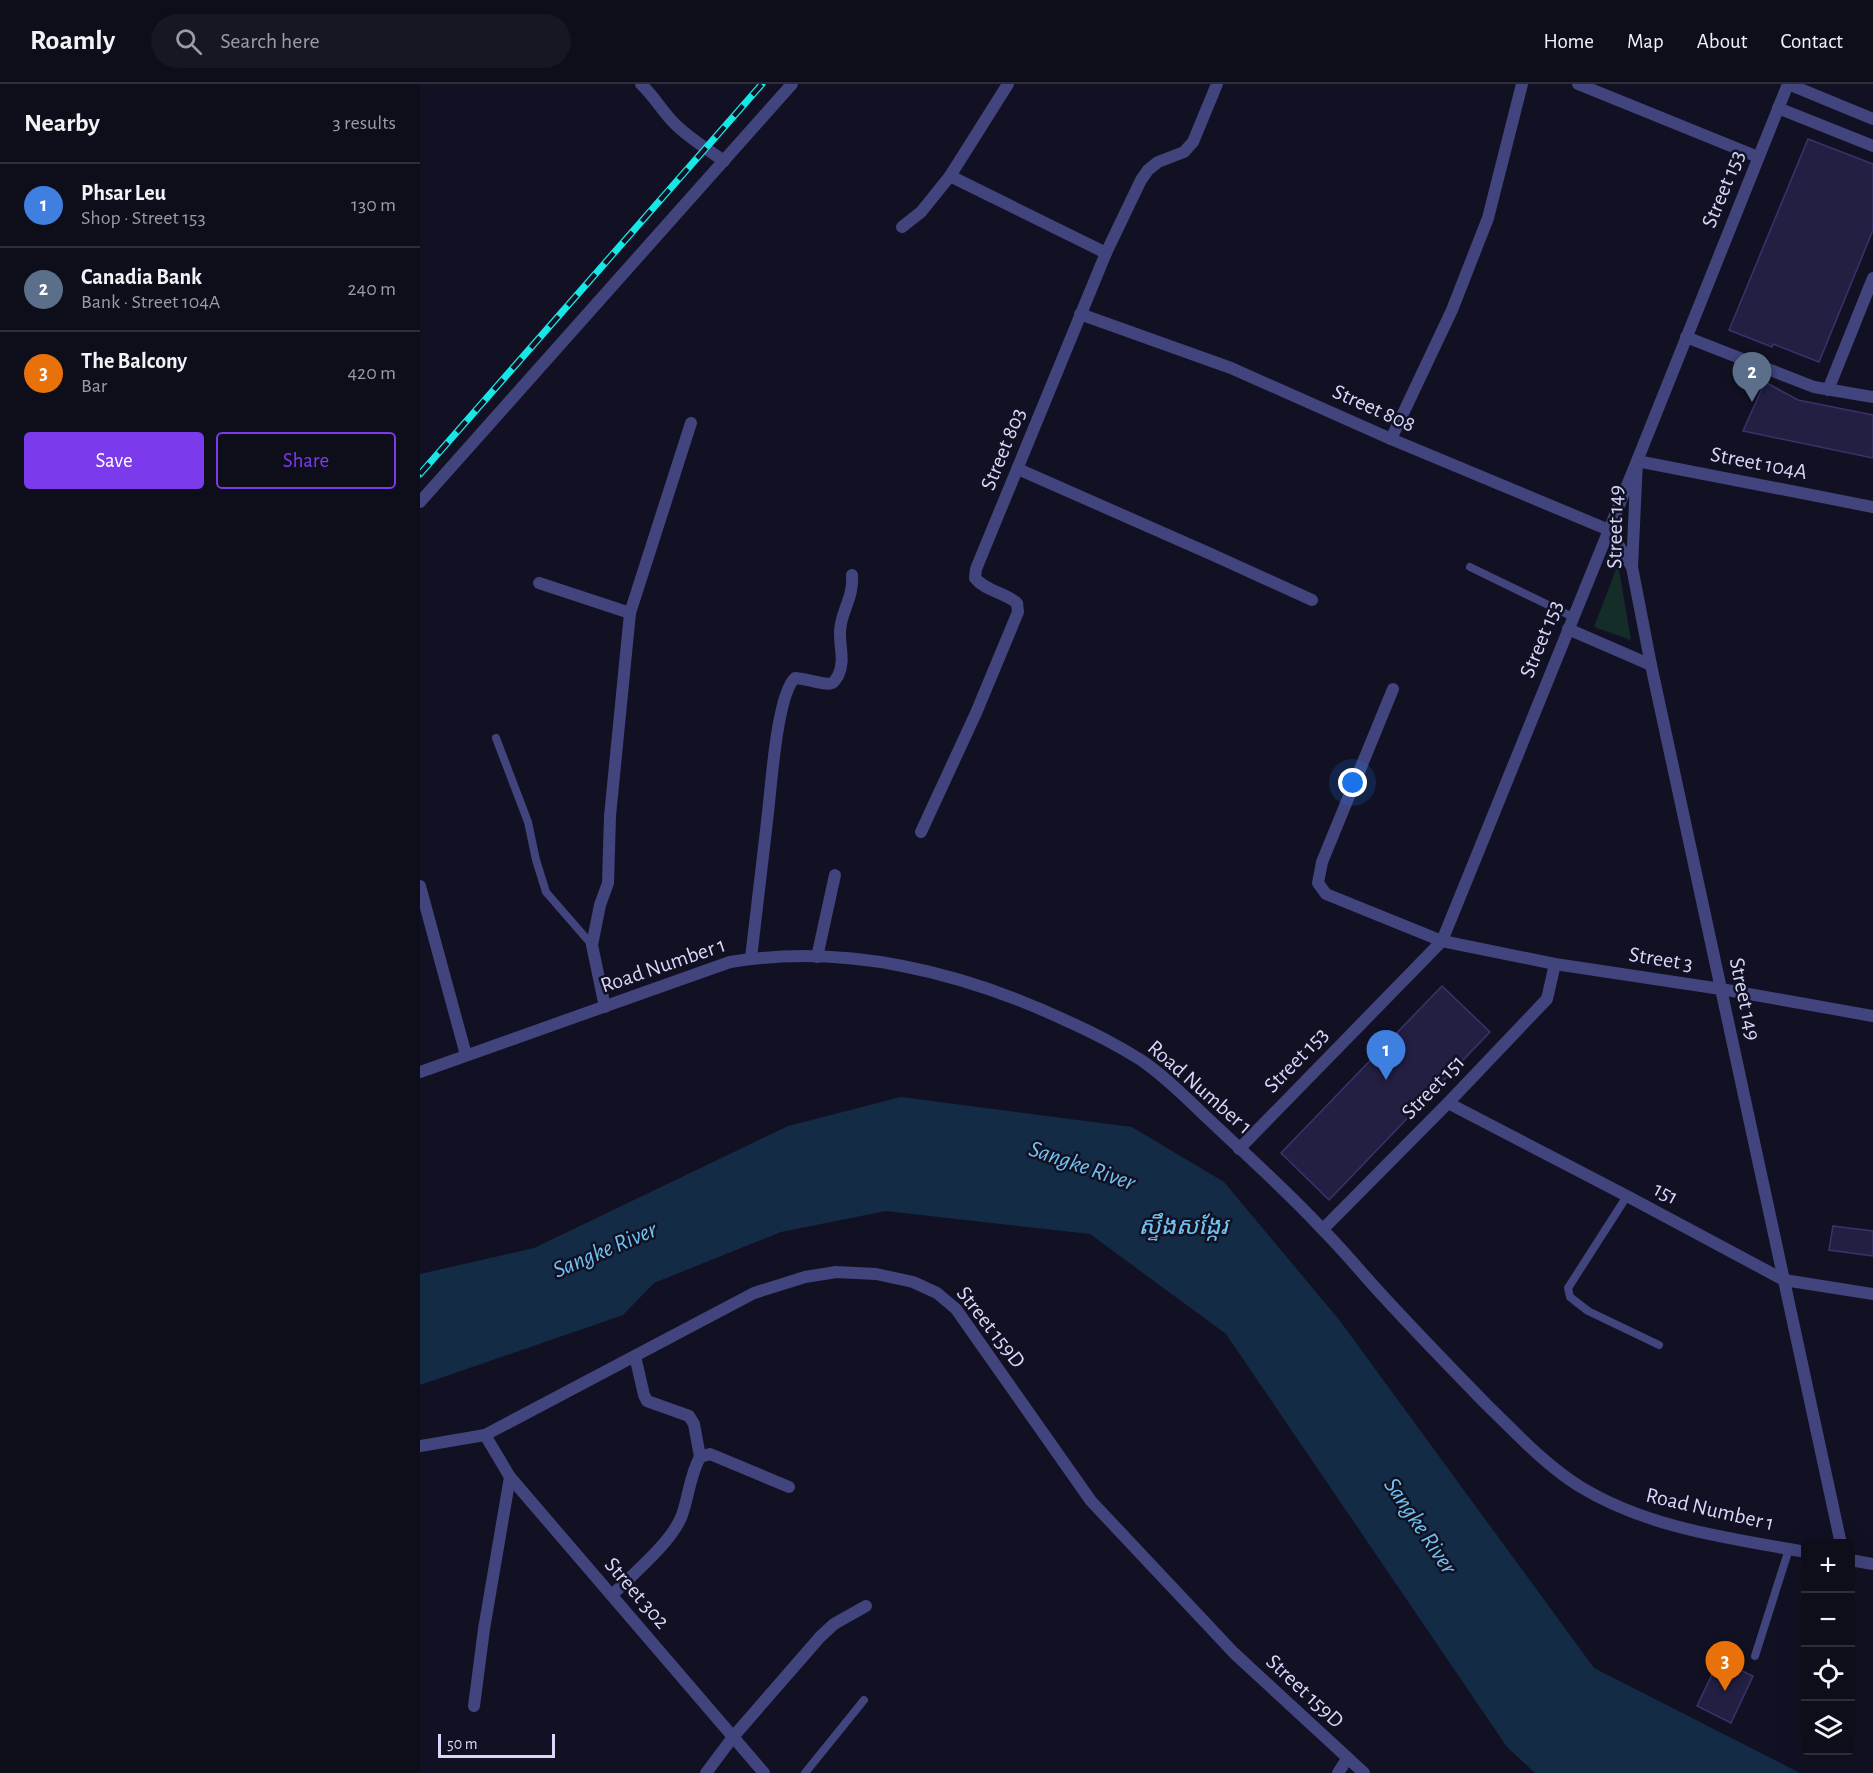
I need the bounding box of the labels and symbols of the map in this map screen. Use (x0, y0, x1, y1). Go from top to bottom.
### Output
street label: Street 153 (1698, 147, 1748, 231)
pin: 2 (1732, 352, 1772, 402)
street label: Street 808 (1329, 380, 1419, 436)
street label: Street 803 (977, 405, 1029, 493)
street label: Street 104A (1709, 443, 1809, 483)
street label: Street 149 (1603, 485, 1627, 569)
street label: Street 153 (1516, 597, 1566, 681)
your location (1338, 768, 1367, 797)
street label: Road Number 1 (598, 933, 728, 997)
street label: Street 3 (1627, 943, 1695, 975)
street label: Street 149 (1726, 956, 1764, 1042)
street label: Street 153 (1260, 1023, 1332, 1097)
pin: 1 (1366, 1030, 1406, 1080)
street label: Road Number 1 (1144, 1036, 1256, 1138)
street label: Street 151 (1397, 1051, 1469, 1123)
water label: Sangke River (1026, 1137, 1139, 1196)
street label: 151 (1650, 1178, 1682, 1208)
water label: ស្ទឹងសង្កែរ (1139, 1212, 1231, 1241)
water label: Sangke River (550, 1217, 662, 1283)
street label: Street 159D (953, 1282, 1029, 1372)
water label: Sangke River (1379, 1474, 1461, 1579)
street label: Road Number 1 (1644, 1484, 1776, 1534)
street label: Street 302 (600, 1553, 674, 1633)
pin: 3 (1706, 1642, 1744, 1691)
street label: Street 159D (1262, 1650, 1348, 1732)
scale bar (438, 1731, 555, 1758)

